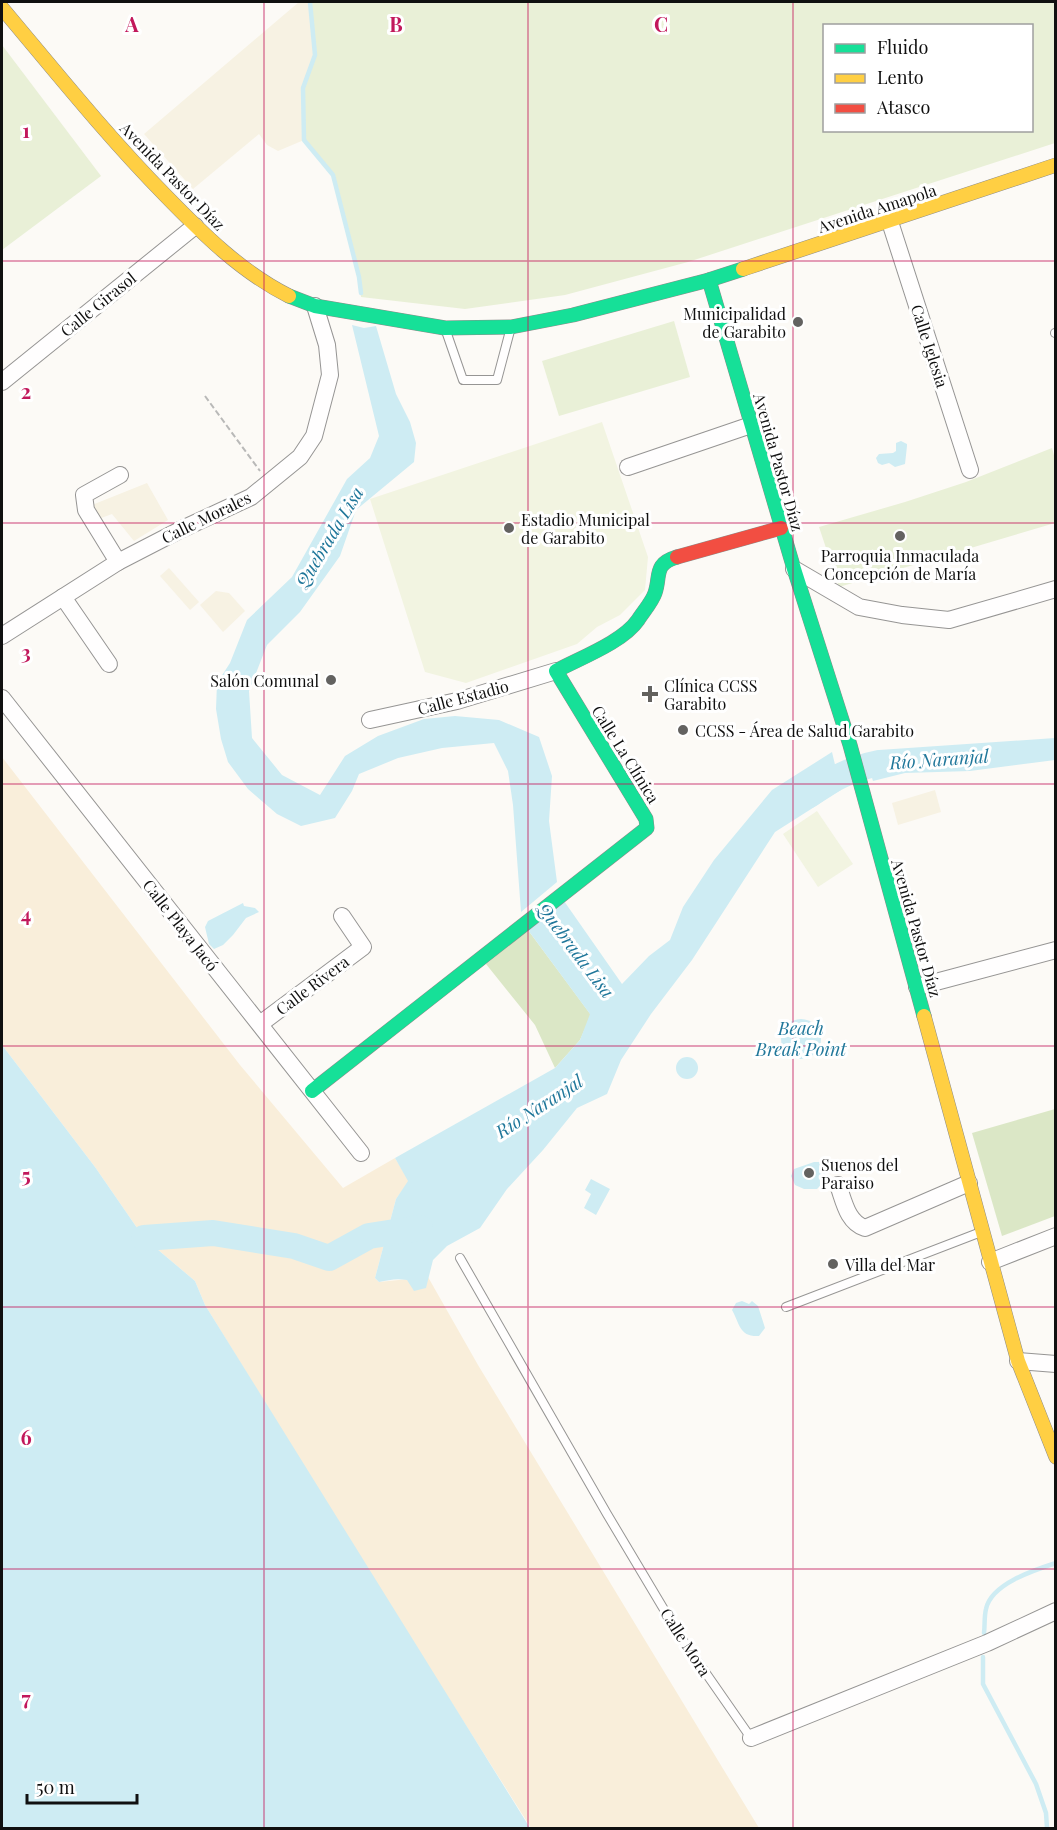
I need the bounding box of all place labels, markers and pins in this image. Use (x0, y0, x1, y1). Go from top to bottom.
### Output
place label: Municipalidad de Garabito (683, 303, 786, 342)
marker: Municipalidad de Garabito (791, 315, 805, 329)
place label: Estadio Municipal de Garabito (521, 509, 650, 548)
marker: Estadio Municipal de Garabito (502, 521, 516, 535)
marker: Parroquia Inmaculada Concepción de María (893, 529, 907, 543)
place label: Parroquia Inmaculada Concepción de María (821, 545, 979, 584)
place label: Salón Comunal (210, 670, 319, 691)
marker: Salón Comunal (324, 673, 338, 687)
place label: Clínica CCSS Garabito (664, 675, 757, 714)
marker: Clínica CCSS Garabito (641, 685, 659, 703)
place label: CCSS - Área de Salud Garabito (695, 720, 914, 741)
marker: CCSS - Área de Salud Garabito (676, 723, 690, 737)
place label: Suenos del Paraiso (821, 1154, 899, 1193)
marker: Suenos del Paraiso (802, 1166, 816, 1180)
place label: Villa del Mar (844, 1254, 935, 1275)
marker: Villa del Mar (826, 1257, 840, 1271)

